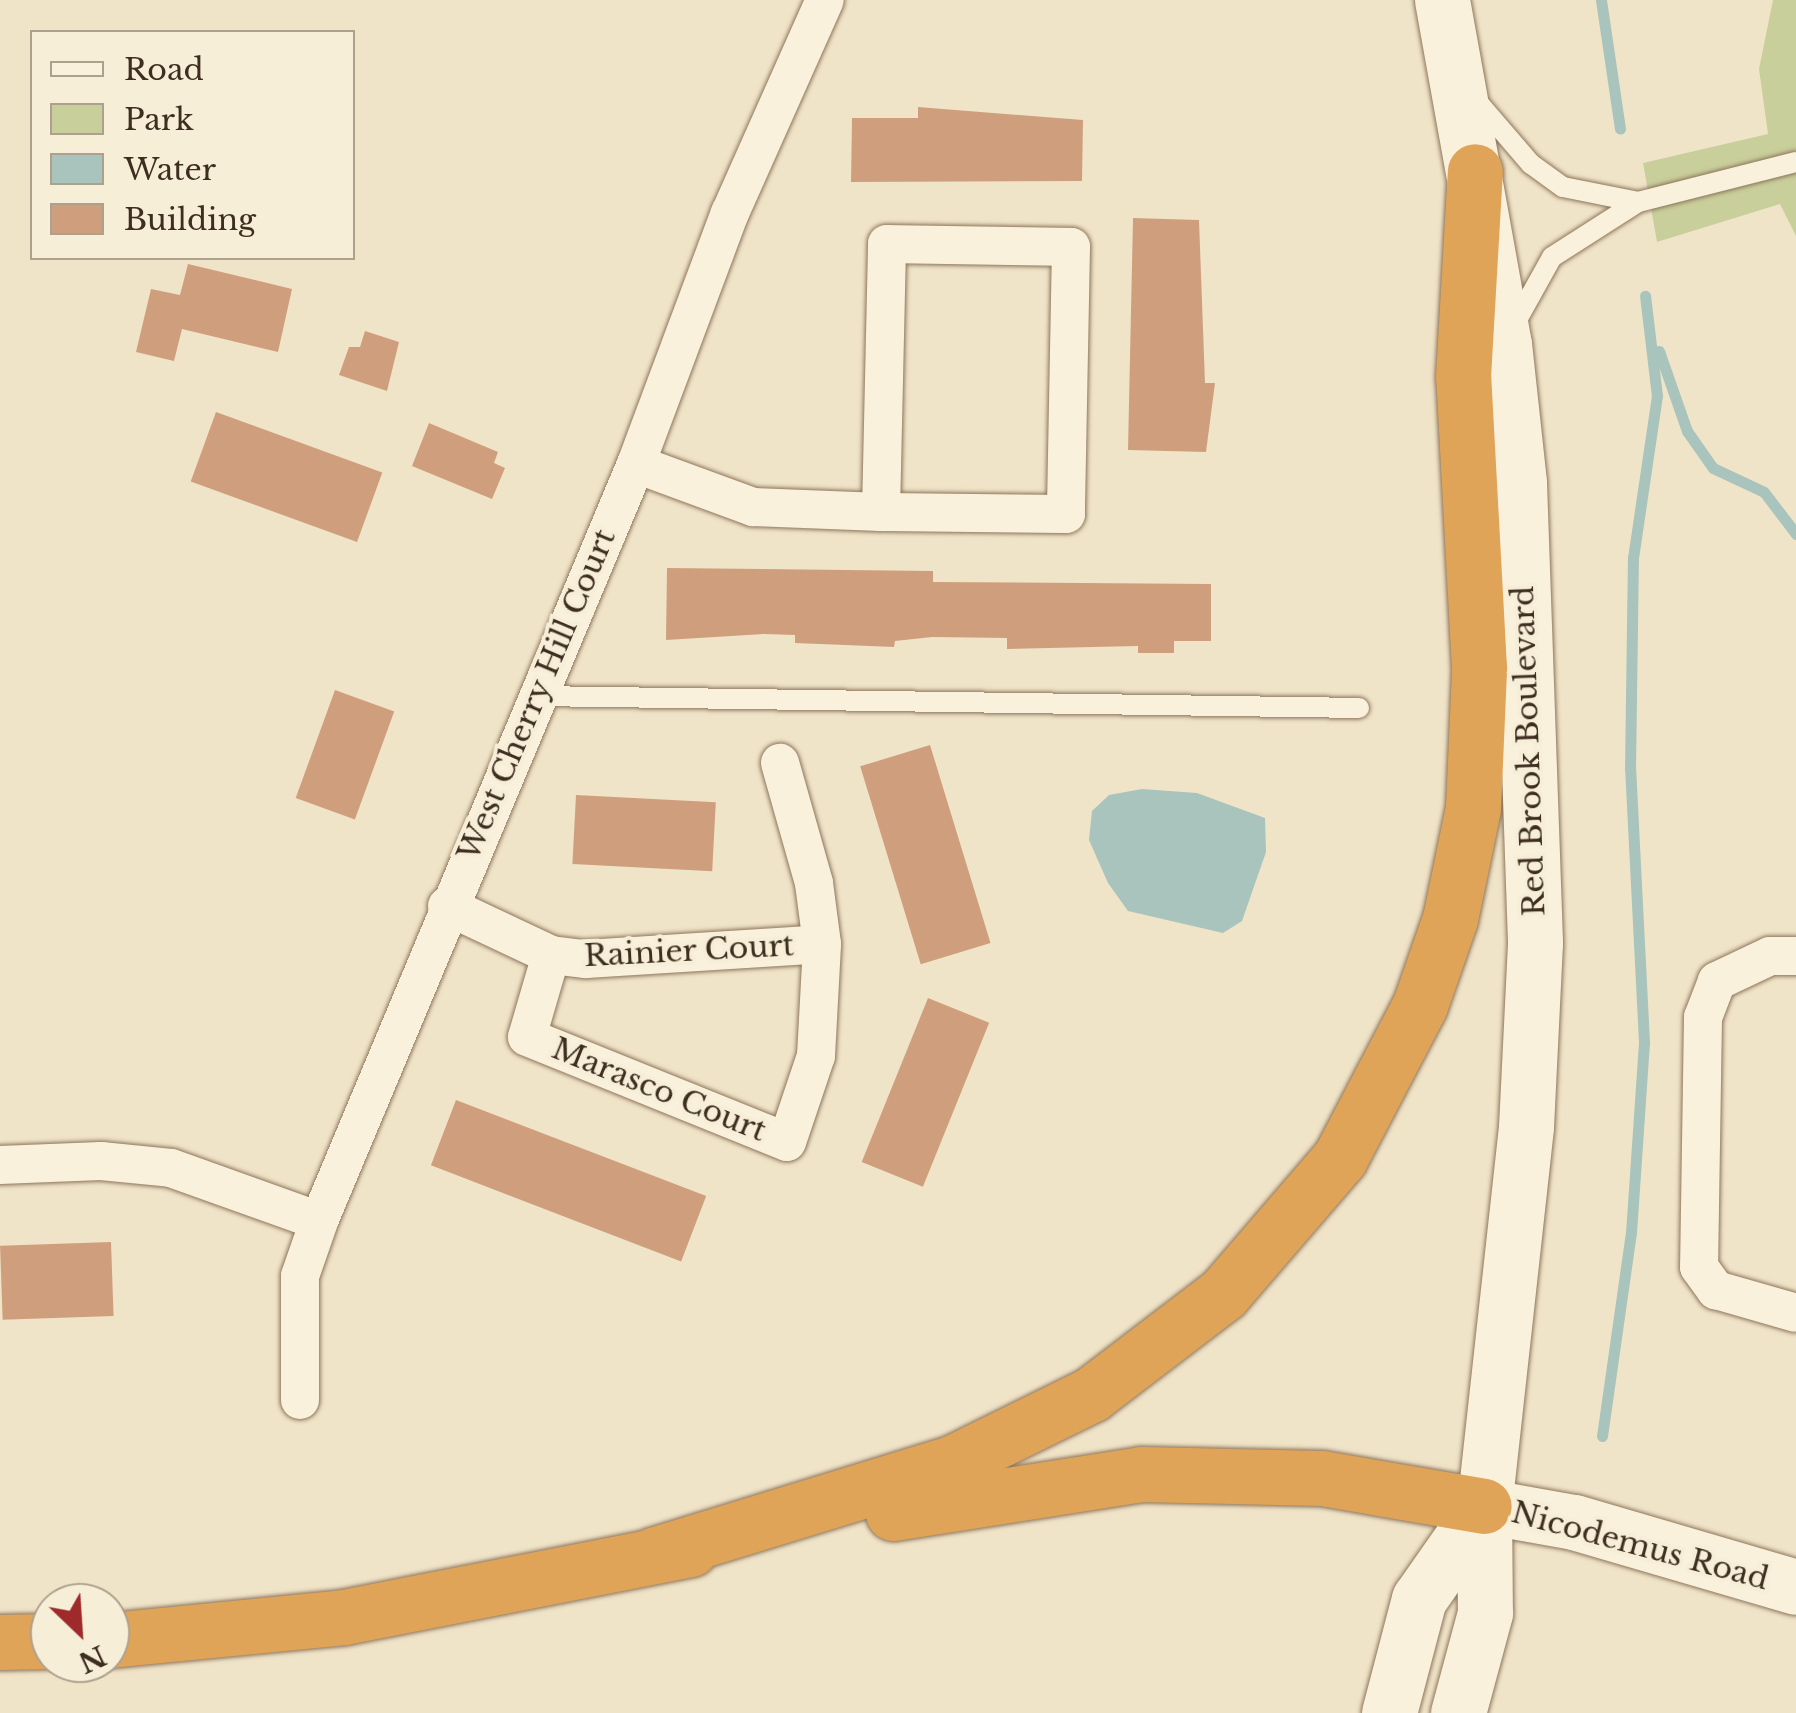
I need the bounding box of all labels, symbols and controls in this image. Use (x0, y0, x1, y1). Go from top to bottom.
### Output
legend (30, 30, 355, 260)
text: Road (124, 51, 204, 88)
text: Park (124, 101, 194, 138)
text: Water (124, 151, 216, 188)
text: Building (124, 201, 256, 238)
street label: West Cherry Hill Court (451, 523, 623, 867)
street label: Red Brook Boulevard (1505, 585, 1553, 917)
street label: Rainier Court (583, 928, 795, 974)
street label: Marasco Court (547, 1031, 771, 1149)
street label: Nicodemus Road (1508, 1494, 1772, 1598)
north arrow (30, 1583, 130, 1683)
text: N (73, 1637, 111, 1680)

